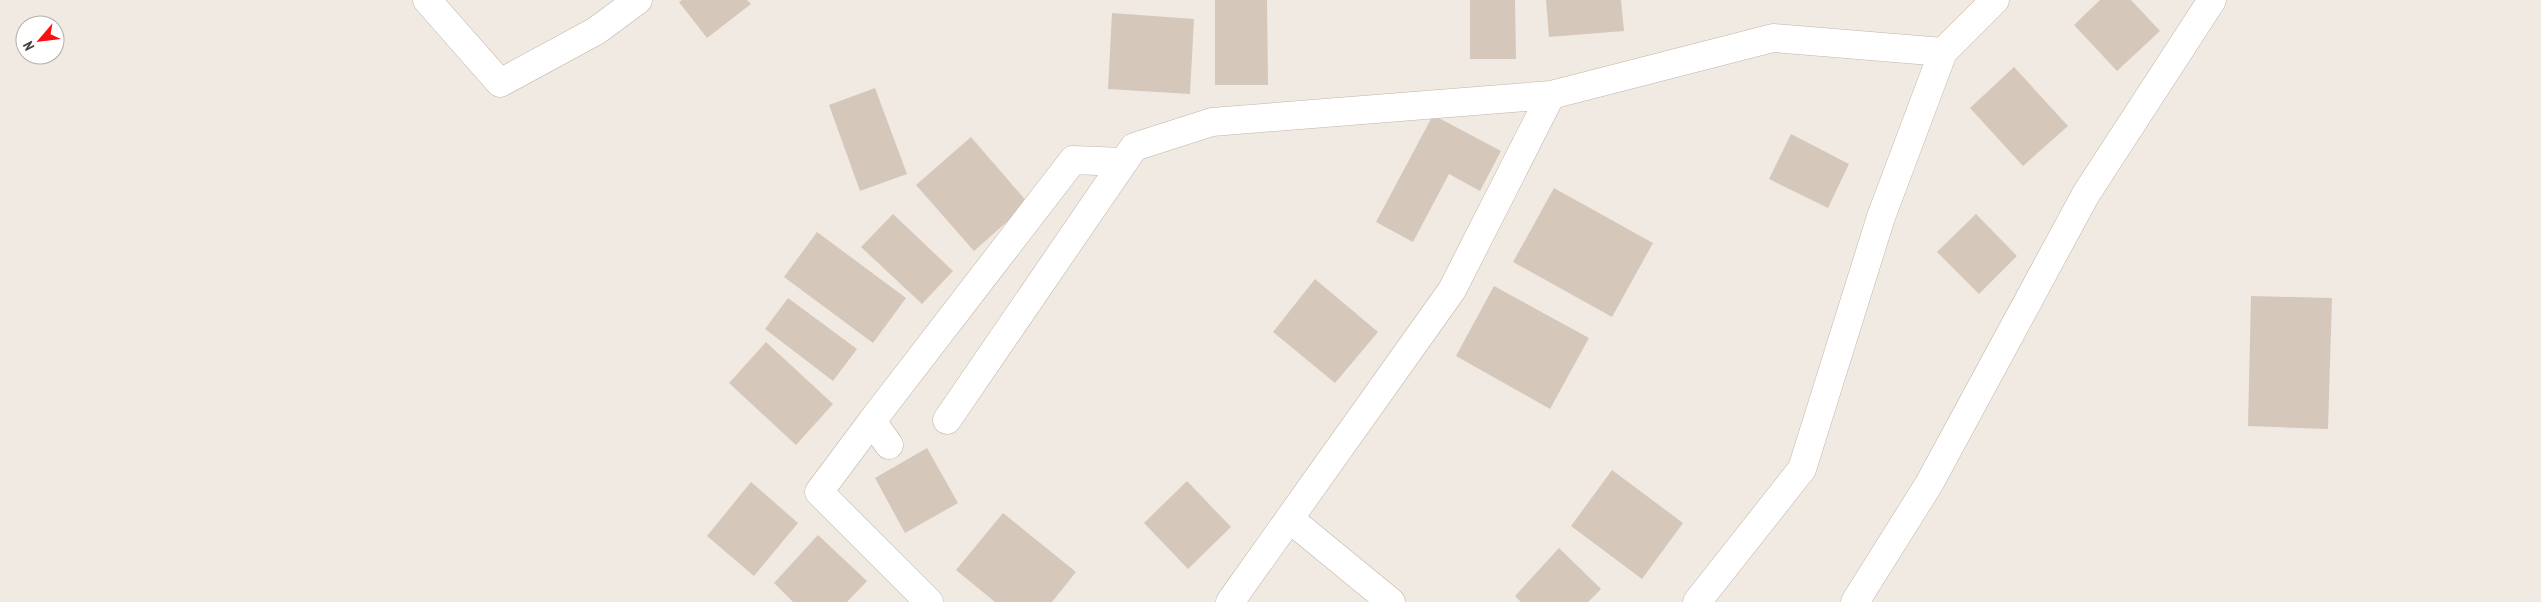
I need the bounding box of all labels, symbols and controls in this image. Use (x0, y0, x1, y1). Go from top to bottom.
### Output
north arrow (15, 15, 65, 65)
text: N (19, 39, 38, 54)

